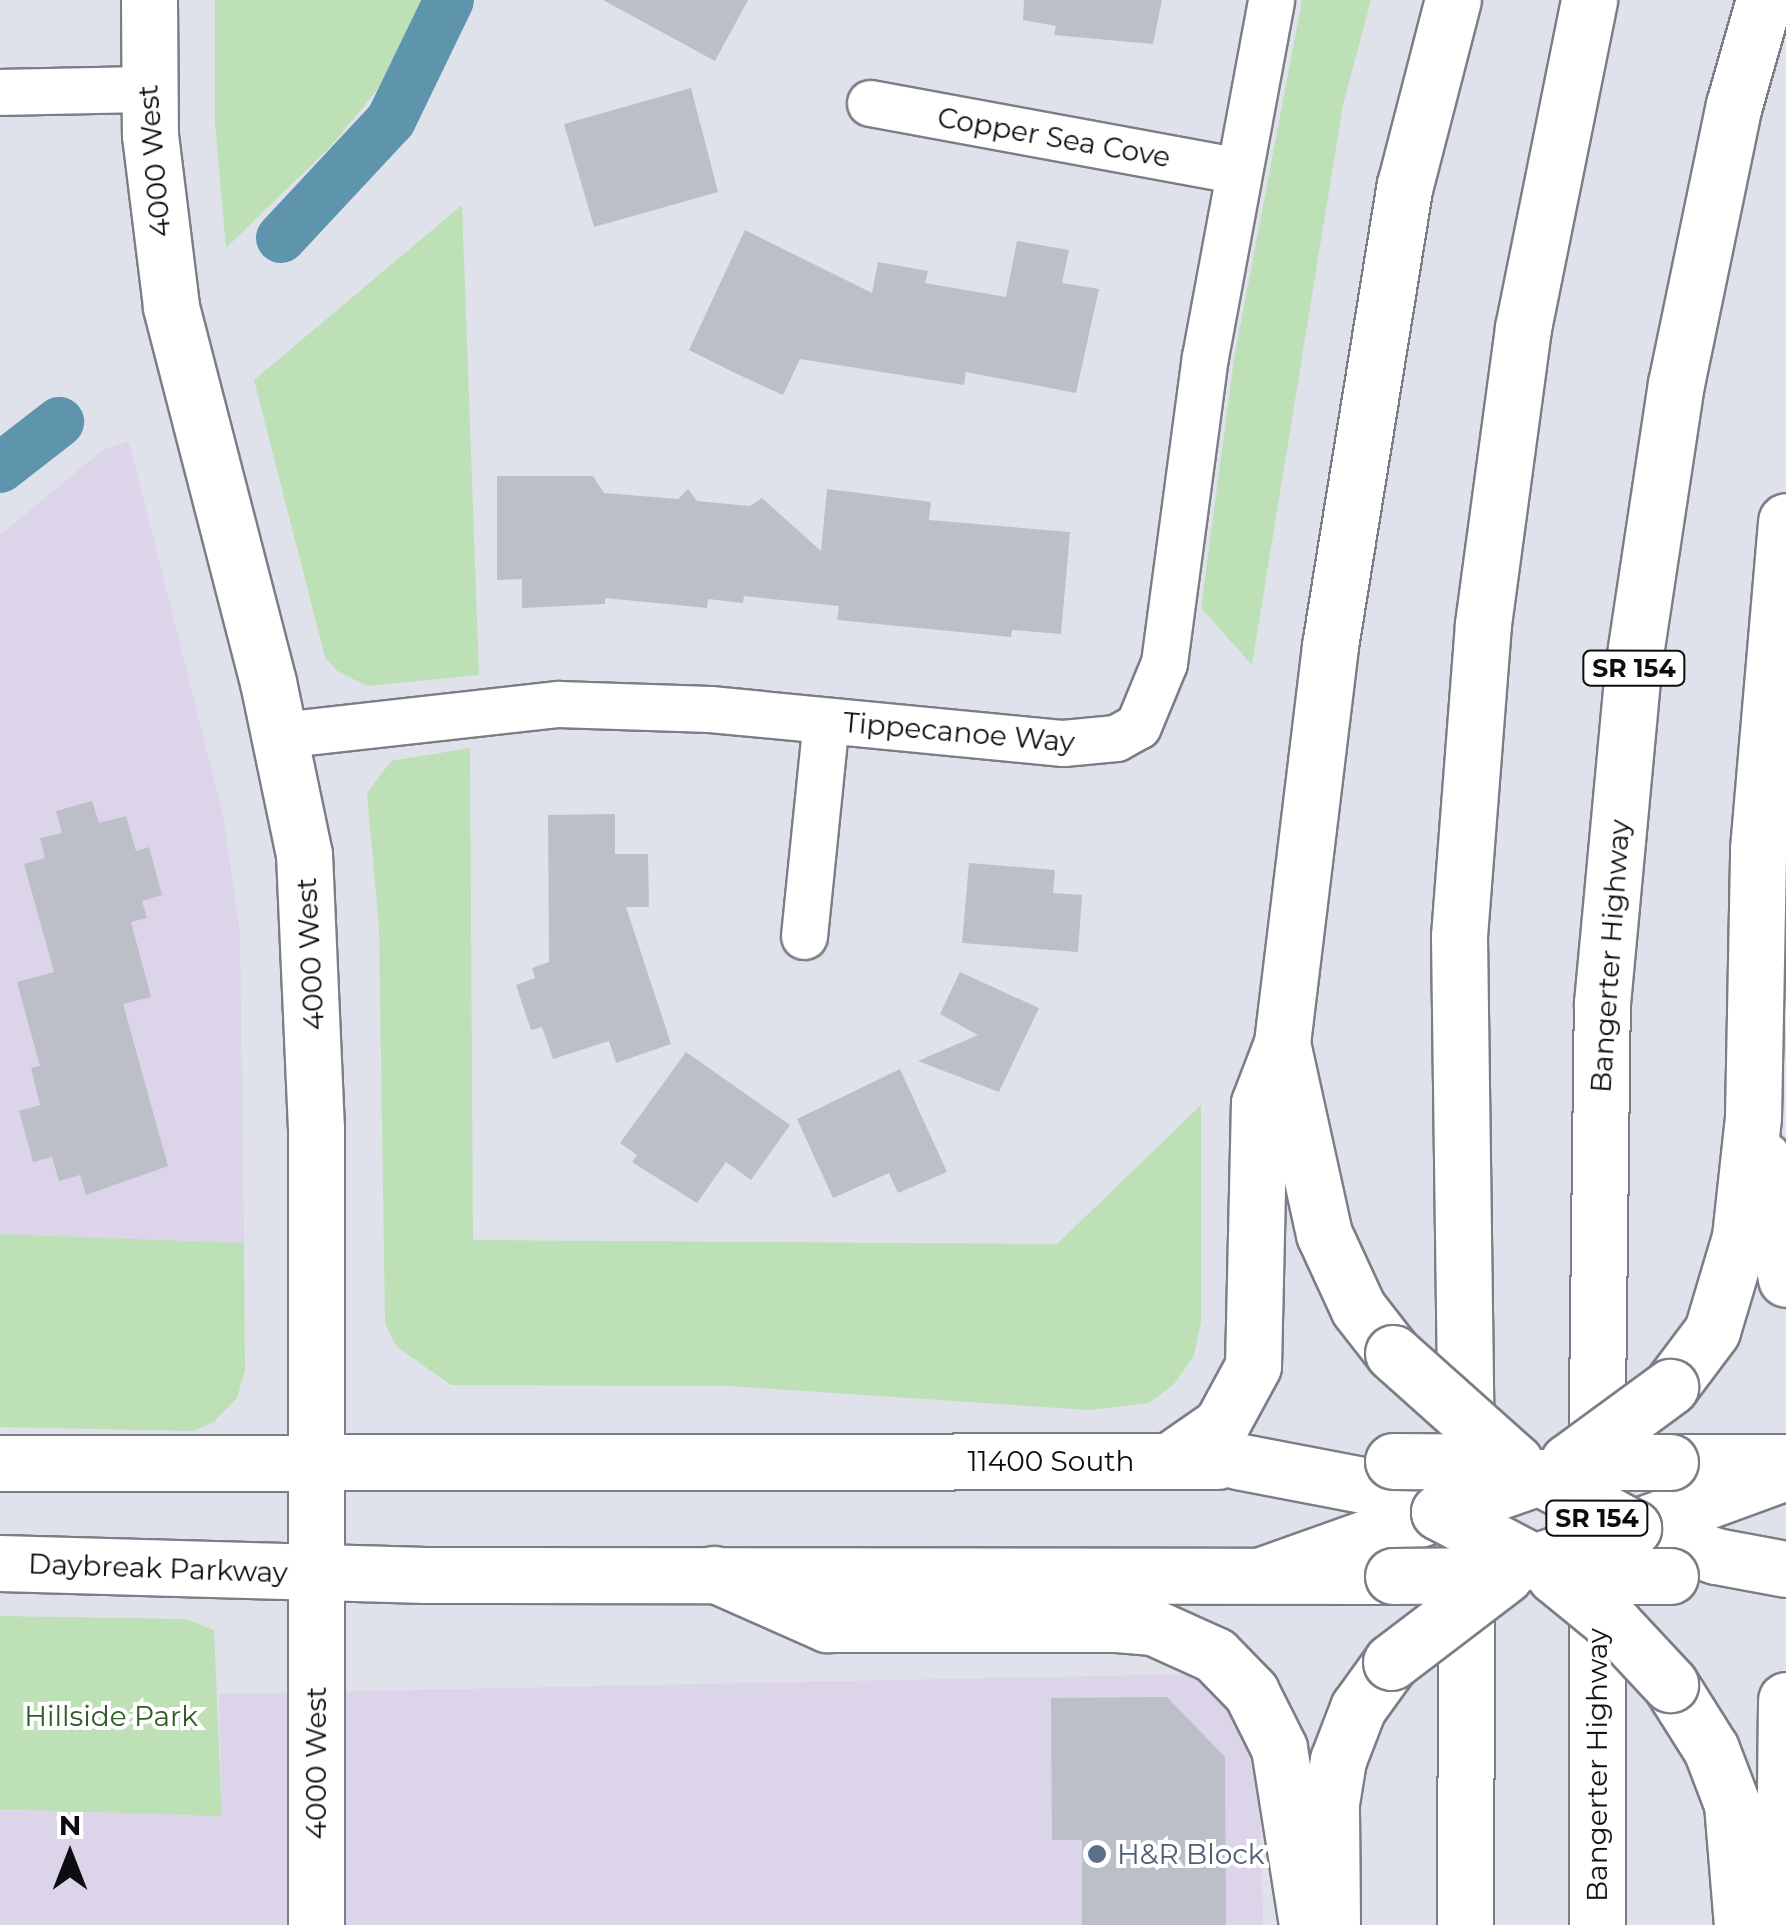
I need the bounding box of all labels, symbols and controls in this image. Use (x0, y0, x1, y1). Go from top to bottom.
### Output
street label: 4000 West (131, 83, 177, 239)
street label: Copper Sea Cove (935, 100, 1173, 174)
road number: SR 154 (1582, 648, 1686, 688)
street label: Tippecanoe Way (842, 705, 1076, 759)
street label: Bangerter Highway (1584, 818, 1636, 1094)
street label: 4000 West (289, 877, 331, 1031)
street label: 11400 South (967, 1444, 1135, 1478)
road number: SR 154 (1544, 1498, 1650, 1538)
street label: Daybreak Parkway (28, 1547, 288, 1589)
street label: Bangerter Highway (1580, 1628, 1614, 1902)
street label: 4000 West (299, 1687, 333, 1839)
park label: Hillside Park (24, 1699, 198, 1733)
north arrow (20, 1805, 120, 1905)
text: N (59, 1808, 81, 1842)
place label: H&R Block (1117, 1837, 1265, 1871)
marker: H&R Block (1086, 1843, 1108, 1865)

